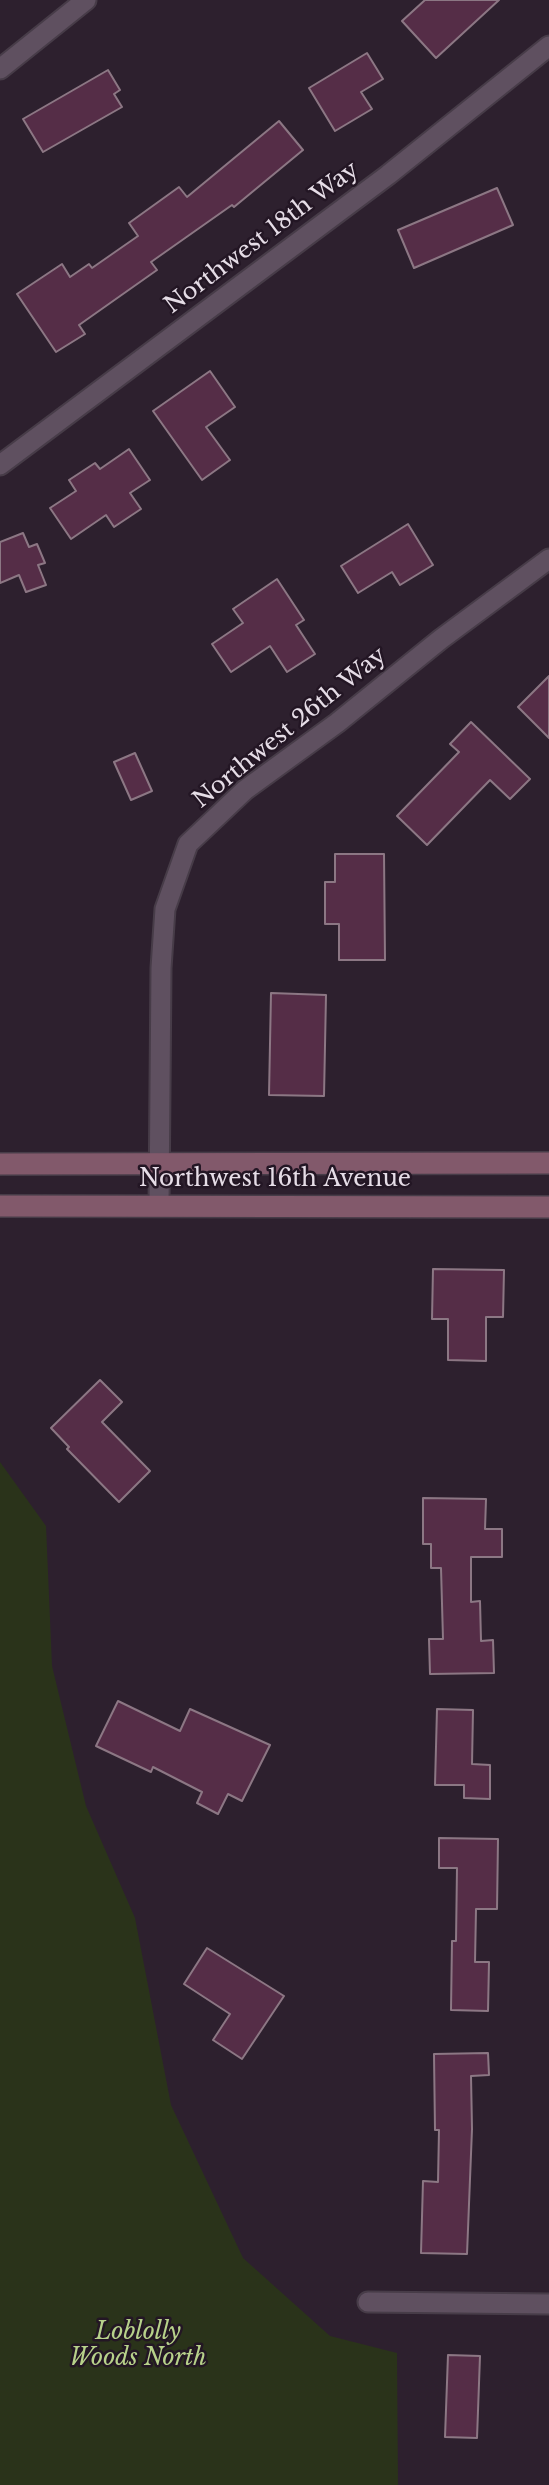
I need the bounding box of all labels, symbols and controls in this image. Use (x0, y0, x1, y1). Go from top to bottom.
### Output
street label: Northwest 18th Way (160, 156, 364, 320)
street label: Northwest 26th Way (188, 642, 392, 814)
street label: Northwest 16th Avenue (139, 1166, 411, 1194)
park label: Loblolly Woods North (69, 2319, 207, 2373)

